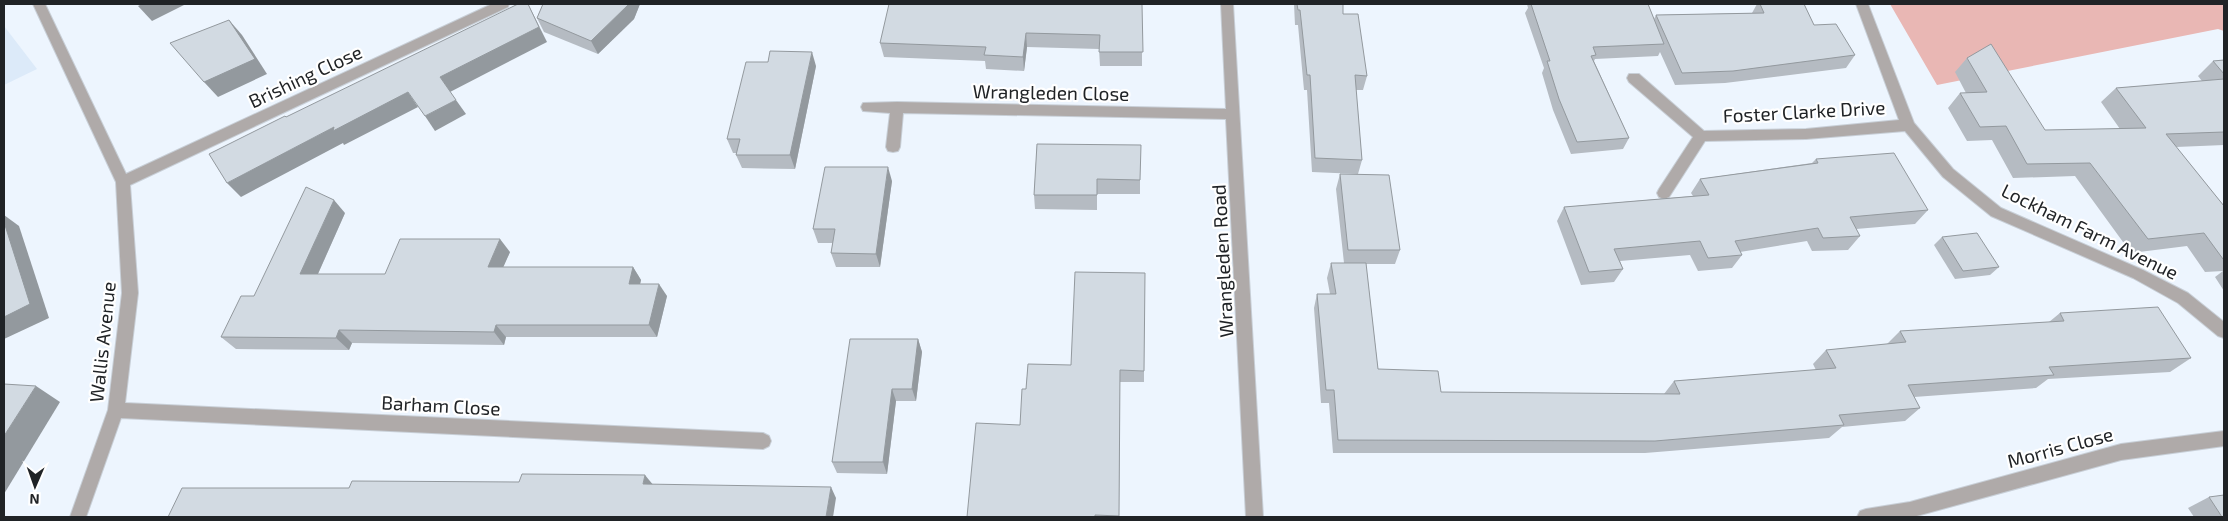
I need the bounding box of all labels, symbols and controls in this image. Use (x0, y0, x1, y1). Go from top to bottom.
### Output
street label: Brishing Close (245, 40, 365, 112)
street label: Wrangleden Close (972, 79, 1130, 105)
street label: Foster Clarke Drive (1722, 95, 1886, 127)
street label: Lockham Farm Avenue (1998, 178, 2182, 284)
street label: Wrangleden Road (1207, 184, 1237, 338)
street label: Wallis Avenue (84, 280, 120, 404)
street label: Barham Close (381, 390, 501, 420)
street label: Morris Close (2005, 422, 2115, 472)
north arrow (10, 461, 60, 511)
text: N (29, 491, 40, 508)

